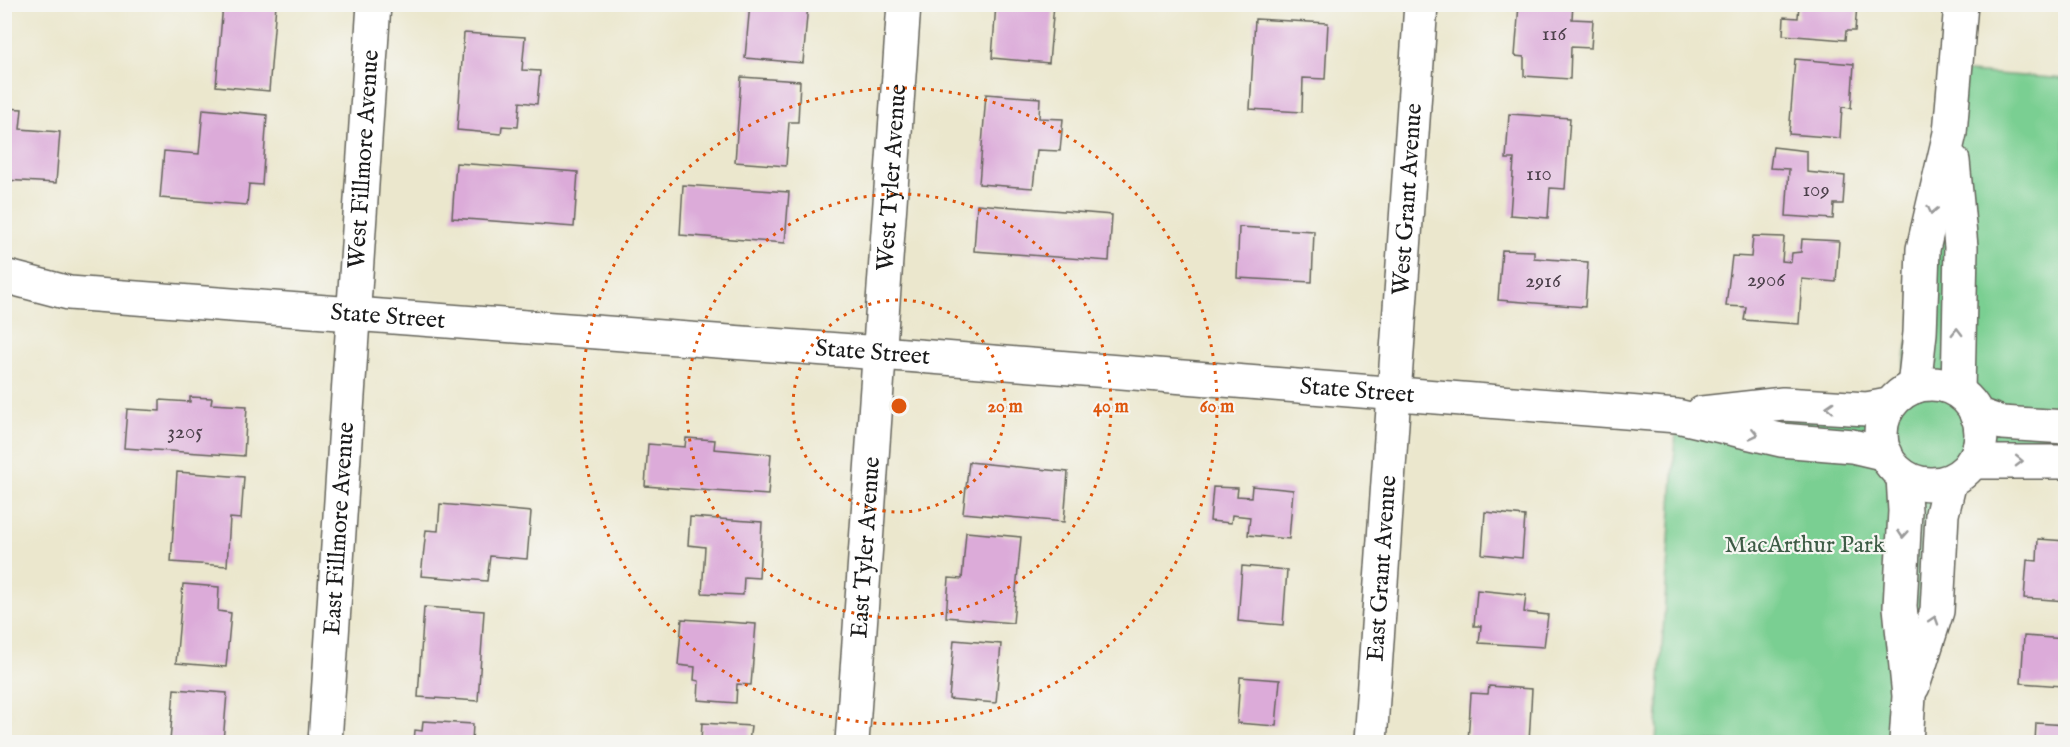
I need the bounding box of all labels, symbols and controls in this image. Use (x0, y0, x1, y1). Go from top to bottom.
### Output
house number: 116 (1542, 21, 1567, 48)
street label: West Fillmore Avenue (341, 49, 386, 270)
street label: West Tyler Avenue (870, 83, 914, 272)
street label: West Grant Avenue (1385, 102, 1430, 296)
house number: 110 (1526, 161, 1552, 188)
house number: 109 (1802, 177, 1830, 204)
one-way arrow (1927, 205, 1940, 215)
house number: 2906 (1747, 267, 1786, 294)
house number: 2916 (1525, 268, 1562, 295)
street label: State Street (329, 297, 446, 336)
one-way arrow (1951, 328, 1964, 337)
street label: State Street (814, 333, 931, 372)
street label: State Street (1299, 371, 1416, 411)
centre of rings (889, 396, 909, 416)
text: 20 m (987, 396, 1023, 419)
text: 40 m (1093, 396, 1129, 419)
text: 60 m (1200, 396, 1234, 419)
one-way arrow (1825, 401, 1834, 414)
house number: 3205 (167, 419, 203, 446)
street label: East Fillmore Avenue (317, 421, 362, 636)
one-way arrow (1749, 426, 1759, 439)
one-way arrow (2014, 454, 2023, 467)
street label: East Tyler Avenue (844, 456, 888, 639)
street label: East Grant Avenue (1360, 474, 1404, 663)
park label: MacArthur Park (1724, 530, 1886, 561)
one-way arrow (1897, 530, 1910, 539)
one-way arrow (1927, 615, 1939, 626)

